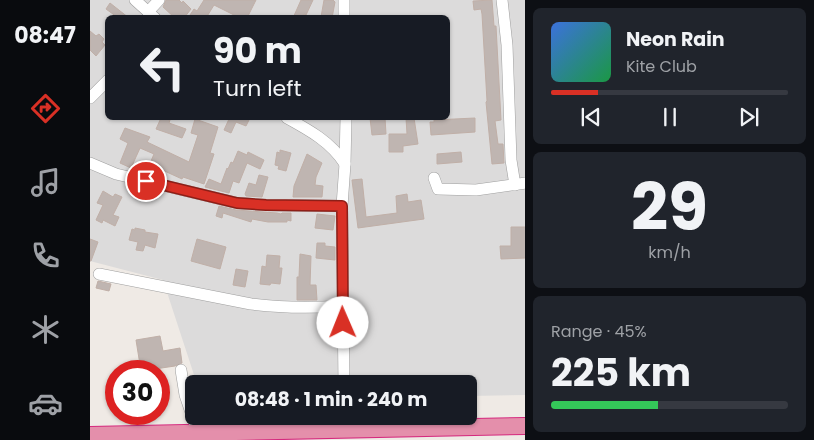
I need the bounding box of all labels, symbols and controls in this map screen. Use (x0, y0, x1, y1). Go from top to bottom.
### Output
text: 08:47 (14, 20, 76, 51)
text: 90 m (213, 26, 302, 75)
text: Neon Rain (626, 26, 725, 53)
icon: left (130, 35, 195, 100)
text: Kite Club (626, 55, 697, 78)
text: Turn left (213, 73, 301, 104)
icon: directions (28, 91, 63, 126)
icon: previous (577, 103, 605, 131)
icon: pause (656, 103, 684, 131)
icon: next (735, 103, 763, 131)
pin (125, 160, 167, 202)
text: 29 (631, 162, 708, 253)
icon: music (28, 165, 63, 200)
icon: arrive (132, 167, 160, 195)
icon: phone (28, 238, 63, 273)
text: km/h (648, 241, 691, 264)
position arrow (316, 296, 368, 348)
icon: climate (28, 312, 63, 347)
text: Range · 45% (551, 320, 647, 343)
text: 225 km (551, 346, 691, 399)
speed limit sign: 30 (105, 360, 170, 425)
icon: car (28, 386, 63, 421)
text: 08:48 · 1 min · 240 m (235, 386, 427, 413)

